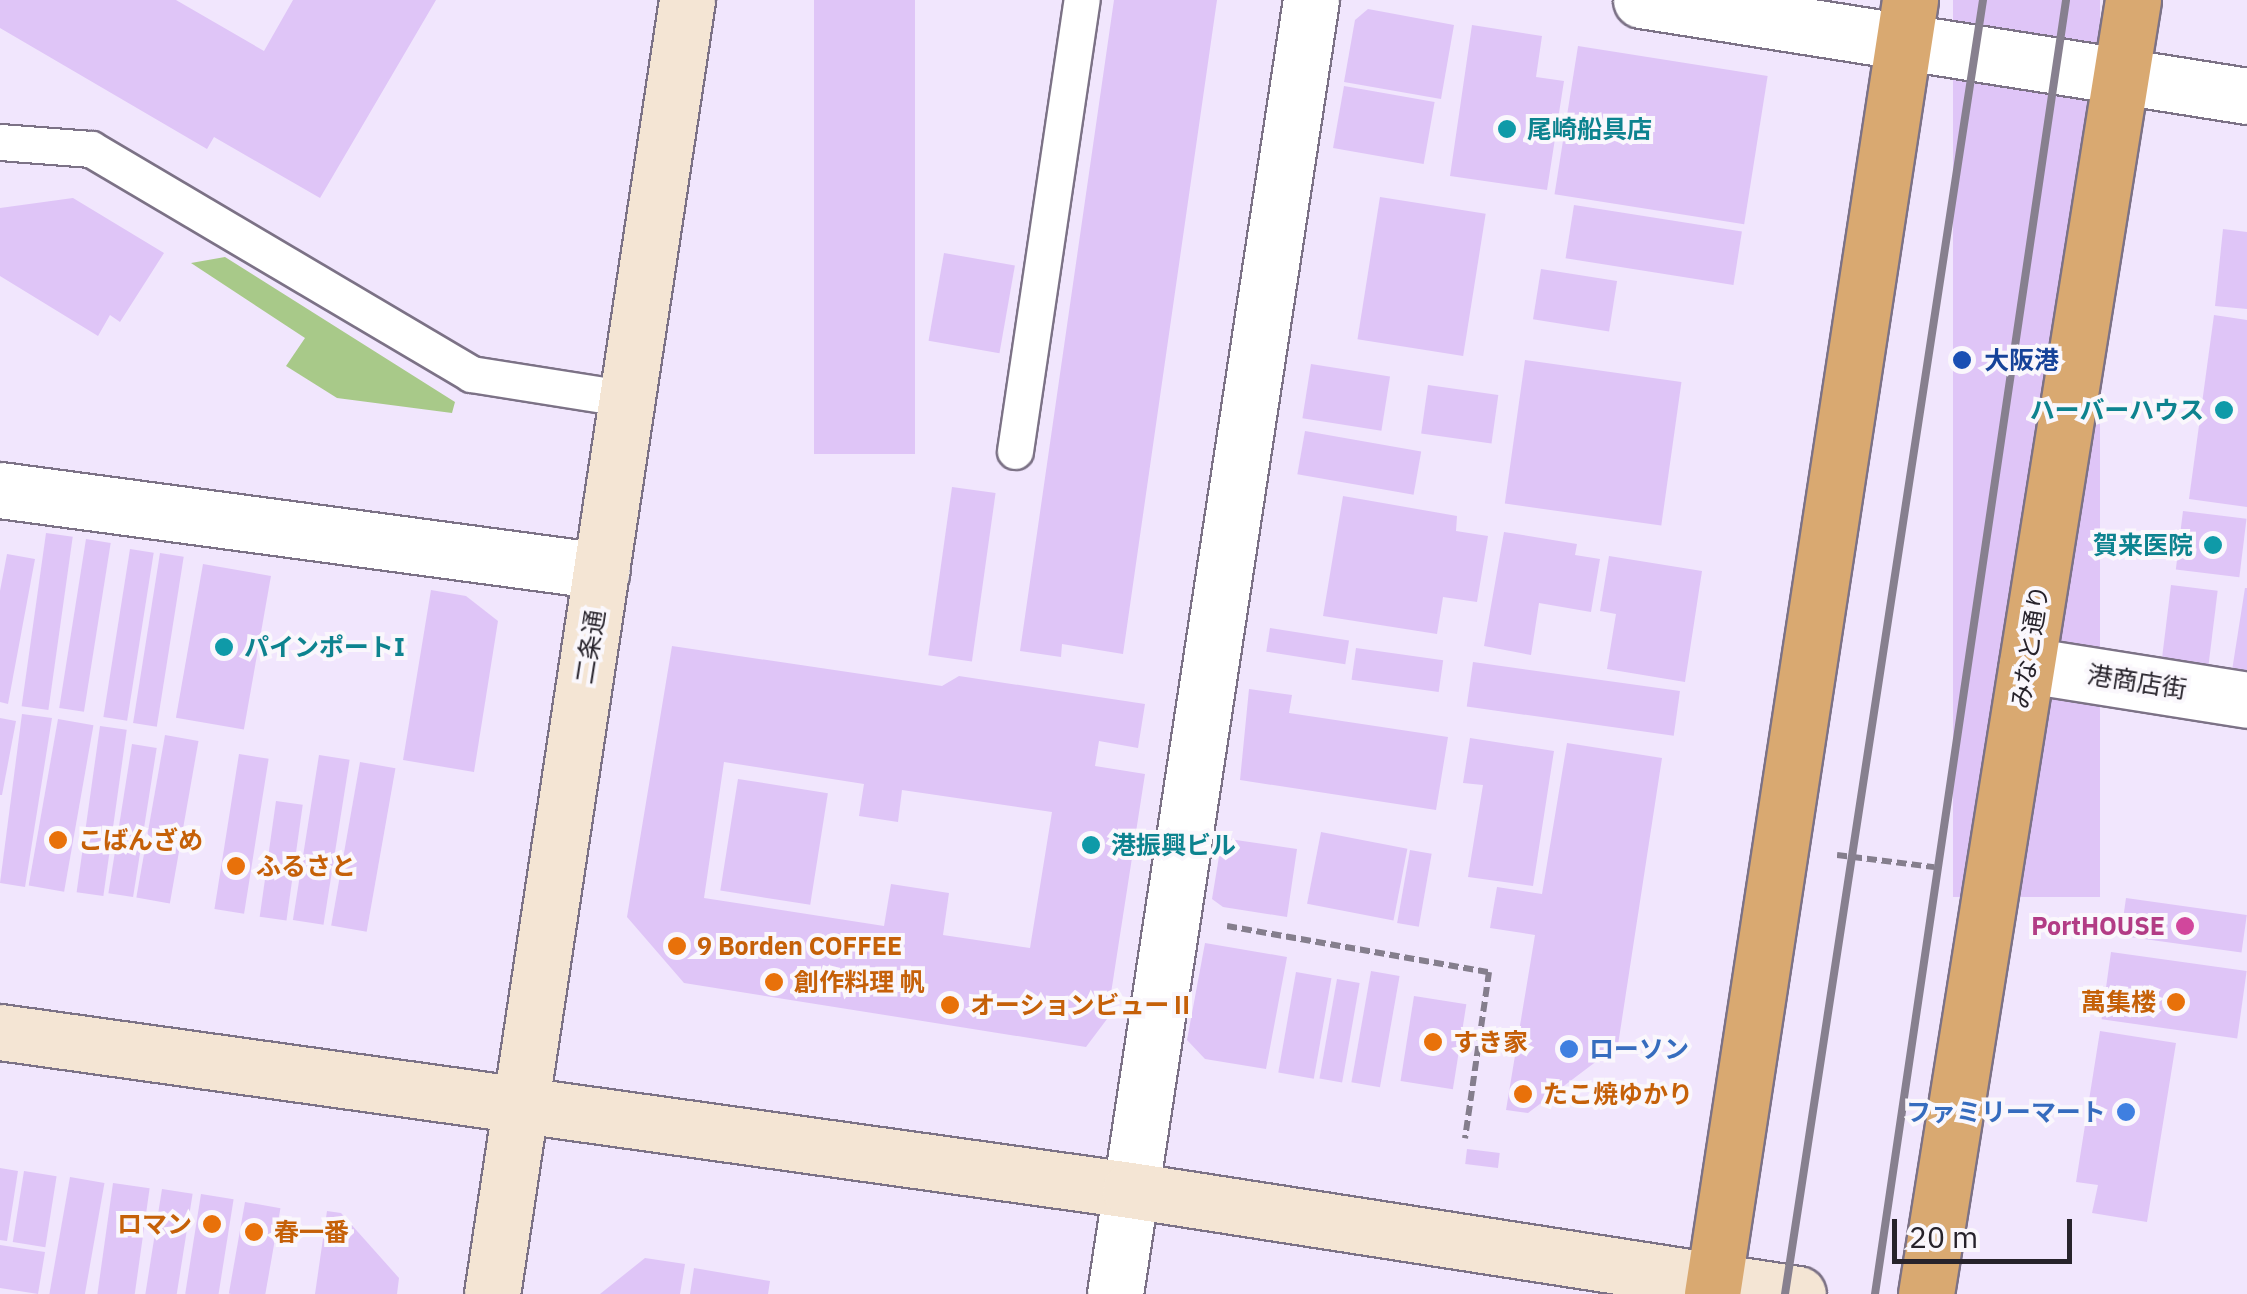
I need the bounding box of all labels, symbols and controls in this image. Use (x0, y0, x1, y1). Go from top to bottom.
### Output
place label: 尾崎船具店 (1527, 114, 1652, 144)
marker: 尾崎船具店 (1496, 118, 1518, 140)
place label: 大阪港 (1984, 345, 2059, 375)
marker: 大阪港 (1949, 347, 1975, 373)
place label: ハーバーハウス (2029, 395, 2204, 425)
marker: ハーバーハウス (2213, 399, 2235, 421)
place label: 賀来医院 (2093, 530, 2193, 560)
marker: 賀来医院 (2202, 534, 2224, 556)
street label: みなと通り (2005, 583, 2055, 711)
street label: 二条通 (569, 608, 611, 686)
place label: パインポートI (244, 632, 405, 662)
marker: パインポートI (213, 636, 235, 658)
street label: 港商店街 (2085, 659, 2189, 705)
place label: こばんざめ (78, 825, 203, 855)
marker: こばんざめ (47, 829, 69, 851)
place label: 港振興ビル (1111, 830, 1236, 860)
marker: 港振興ビル (1080, 834, 1102, 856)
place label: ふるさと (256, 851, 356, 881)
marker: ふるさと (225, 855, 247, 877)
place label: PortHOUSE (2031, 911, 2165, 941)
marker: PortHOUSE (2174, 915, 2196, 937)
place label: 9 Borden COFFEE (697, 931, 902, 961)
marker: 9 Borden COFFEE (666, 935, 688, 957)
place label: 創作料理 帆 (794, 967, 925, 997)
marker: 創作料理 帆 (763, 971, 785, 993)
place label: 萬集楼 (2081, 987, 2156, 1017)
place label: オーションビューⅡ (970, 990, 1195, 1020)
marker: 萬集楼 (2165, 991, 2187, 1013)
marker: オーションビューⅡ (939, 994, 961, 1016)
place label: すき家 (1453, 1027, 1528, 1057)
marker: すき家 (1422, 1031, 1444, 1053)
place label: ローソン (1589, 1034, 1689, 1064)
marker: ローソン (1558, 1038, 1580, 1060)
place label: たこ焼ゆかり (1543, 1079, 1693, 1109)
marker: たこ焼ゆかり (1512, 1083, 1534, 1105)
place label: ファミリーマート (1906, 1097, 2106, 1127)
marker: ファミリーマート (2115, 1101, 2137, 1123)
scale bar (1897, 1199, 2077, 1261)
place label: ロマン (117, 1209, 192, 1239)
marker: ロマン (201, 1213, 223, 1235)
place label: 春一番 (274, 1217, 349, 1247)
text: 20 m (1909, 1217, 1978, 1256)
marker: 春一番 (243, 1221, 265, 1243)

